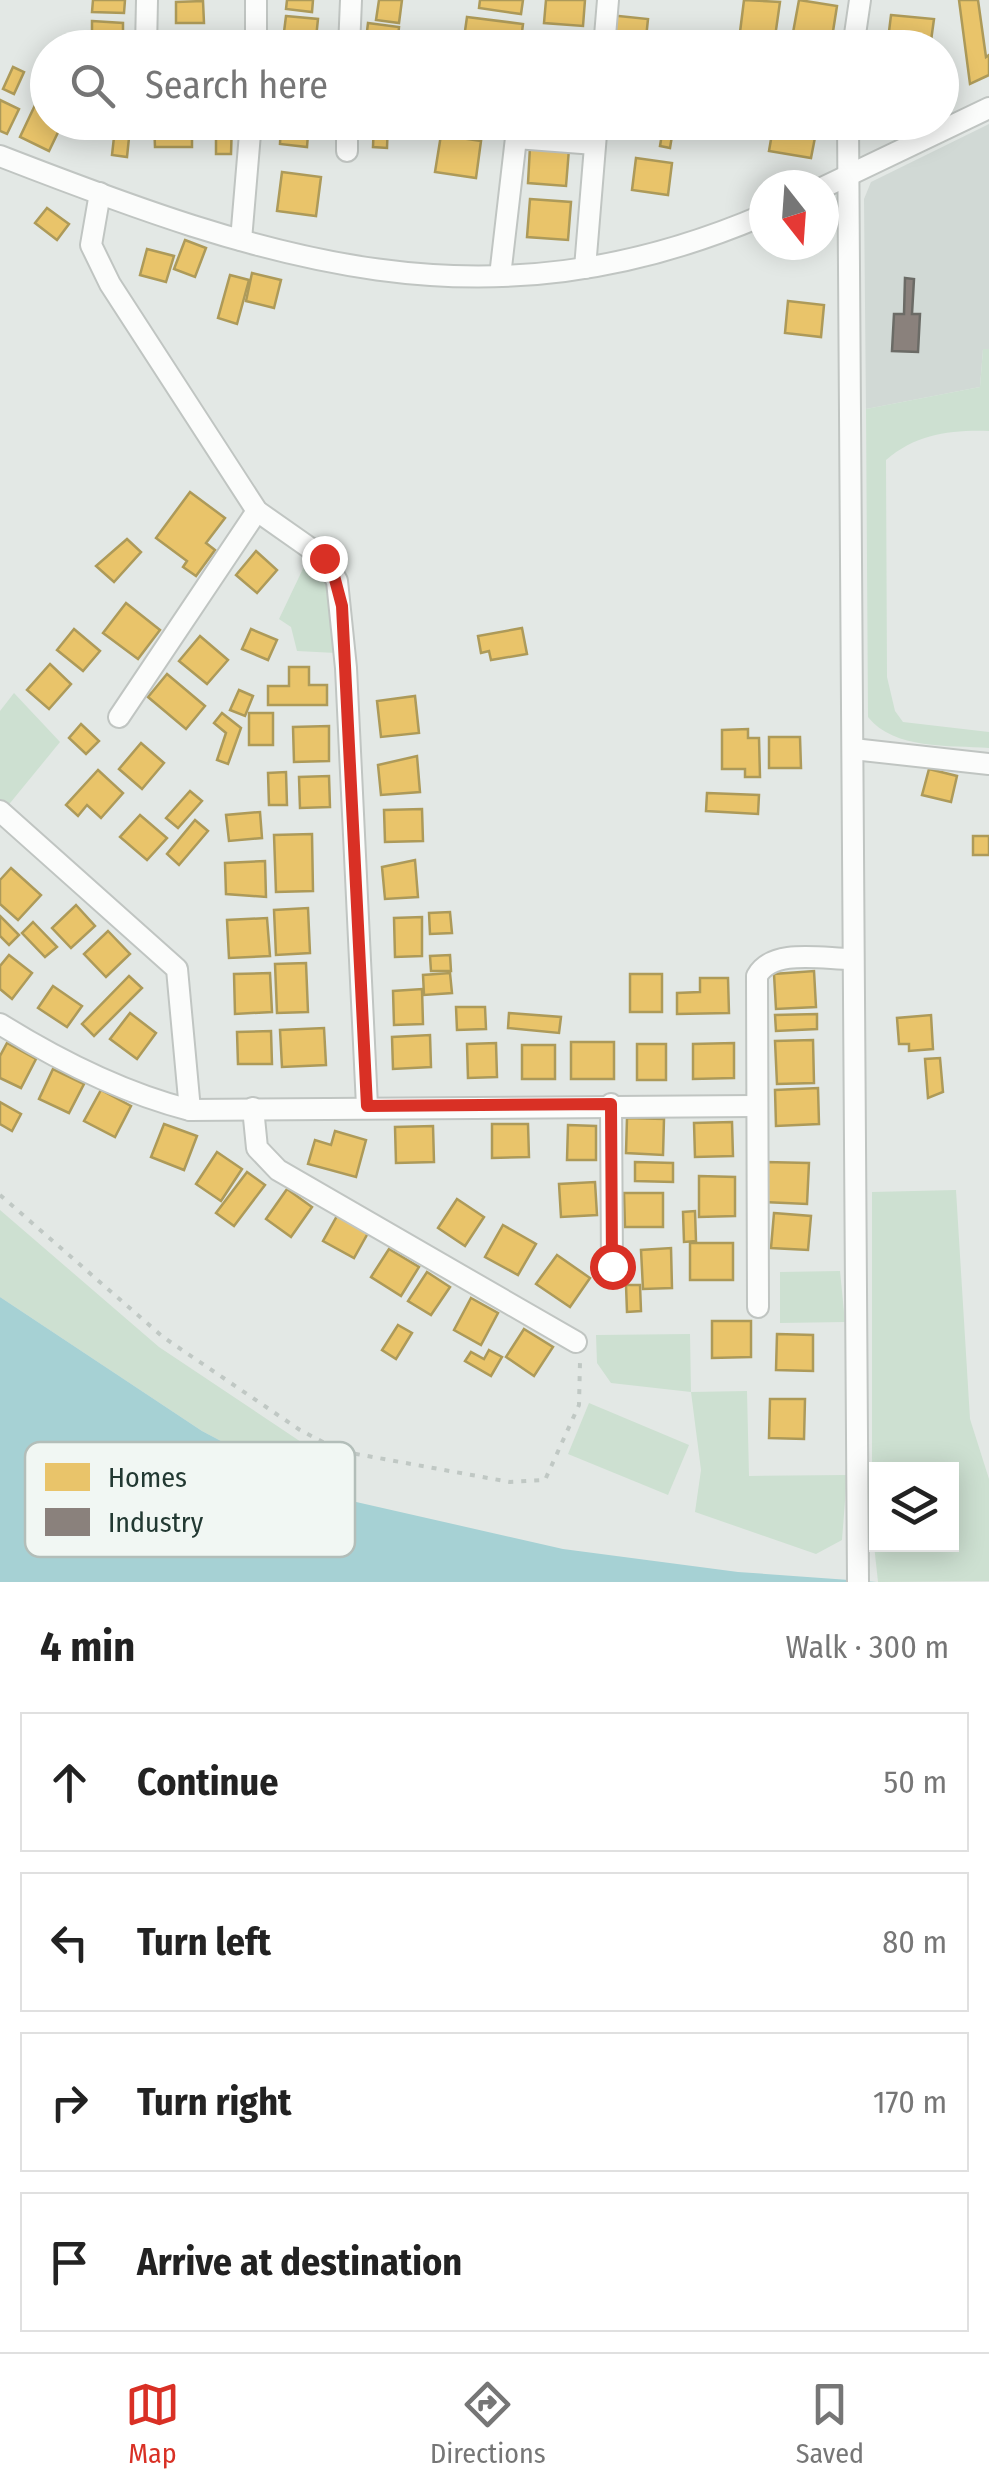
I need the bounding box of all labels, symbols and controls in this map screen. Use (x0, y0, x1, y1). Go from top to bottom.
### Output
search box (30, 30, 959, 140)
icon: search (65, 58, 120, 113)
text: Search here (145, 62, 328, 108)
north arrow (749, 170, 839, 260)
route end (302, 536, 348, 582)
route start (590, 1244, 636, 1290)
legend (25, 1442, 355, 1557)
text: Homes (108, 1461, 187, 1494)
map controls (869, 1462, 959, 1552)
button: layers (869, 1462, 959, 1552)
text: Industry (108, 1506, 204, 1539)
text: 4 min (40, 1622, 135, 1672)
text: Walk · 300 m (786, 1628, 949, 1666)
icon: ahead (42, 1755, 97, 1810)
text: Continue (137, 1759, 278, 1805)
text: 50 m (884, 1763, 947, 1801)
icon: left (42, 1915, 97, 1970)
text: Turn left (137, 1919, 271, 1965)
text: 80 m (882, 1923, 947, 1961)
icon: right (42, 2075, 97, 2130)
text: Turn right (137, 2079, 291, 2125)
text: 170 m (873, 2083, 947, 2121)
icon: arrive (42, 2235, 97, 2290)
text: Arrive at destination (137, 2239, 462, 2285)
tab: Map (125, 2377, 180, 2470)
tab: Directions (430, 2377, 546, 2470)
tab: Saved (796, 2377, 864, 2470)

